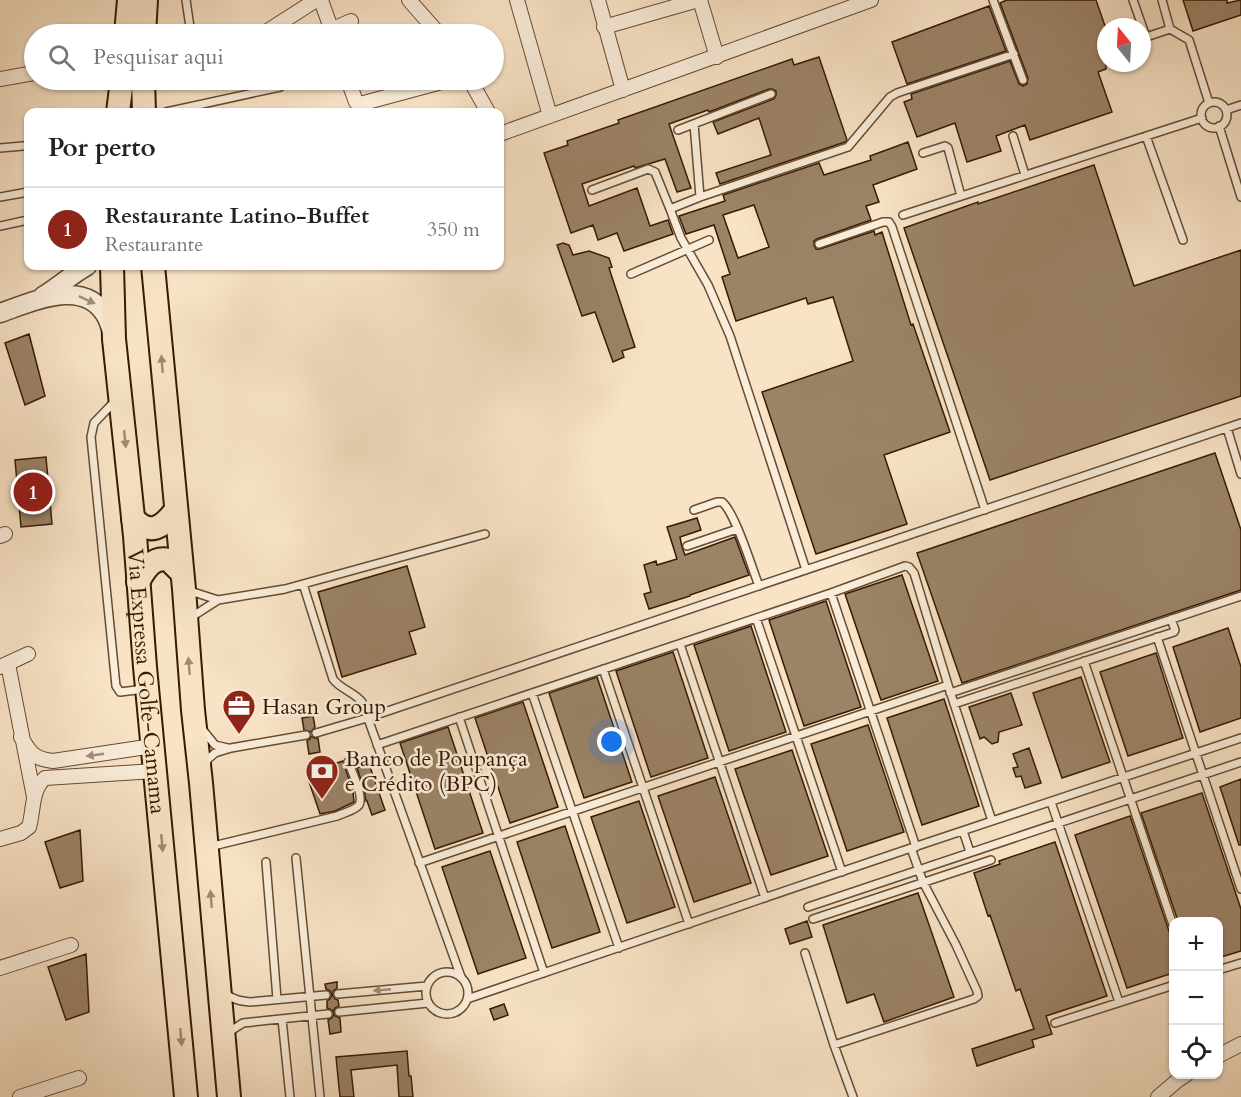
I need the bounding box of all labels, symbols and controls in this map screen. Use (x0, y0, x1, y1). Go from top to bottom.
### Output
north arrow (1097, 18, 1151, 72)
search box (24, 24, 504, 90)
icon: search (45, 41, 78, 74)
text: Pesquisar aqui (93, 42, 224, 72)
text: Por perto (48, 130, 156, 165)
text: Restaurante Latino-Buffet (105, 201, 369, 231)
text: 1 (62, 216, 73, 243)
text: 350 m (427, 216, 480, 243)
text: Restaurante (105, 231, 203, 258)
one-way arrow (79, 295, 97, 305)
one-way arrow (157, 354, 167, 373)
one-way arrow (120, 430, 130, 449)
pin: 1 (14, 470, 52, 514)
street label: Via Expressa Golfe-Camama (120, 548, 173, 816)
one-way arrow (185, 656, 194, 675)
office icon: Hasan Group (221, 688, 257, 735)
place label: Hasan Group (262, 692, 386, 722)
your location (597, 727, 626, 756)
place label: Banco de Poupança e Crédito (BPC) (345, 744, 528, 799)
one-way arrow (85, 750, 104, 759)
bank icon: Banco de Poupança e Crédito (BPC) (304, 753, 340, 800)
one-way arrow (157, 833, 167, 852)
one-way arrow (206, 889, 216, 908)
map controls (1169, 917, 1223, 1079)
button: + (1169, 917, 1223, 971)
button: − (1169, 971, 1223, 1025)
one-way arrow (373, 985, 392, 995)
button: locate (1169, 1025, 1223, 1079)
one-way arrow (176, 1027, 186, 1046)

